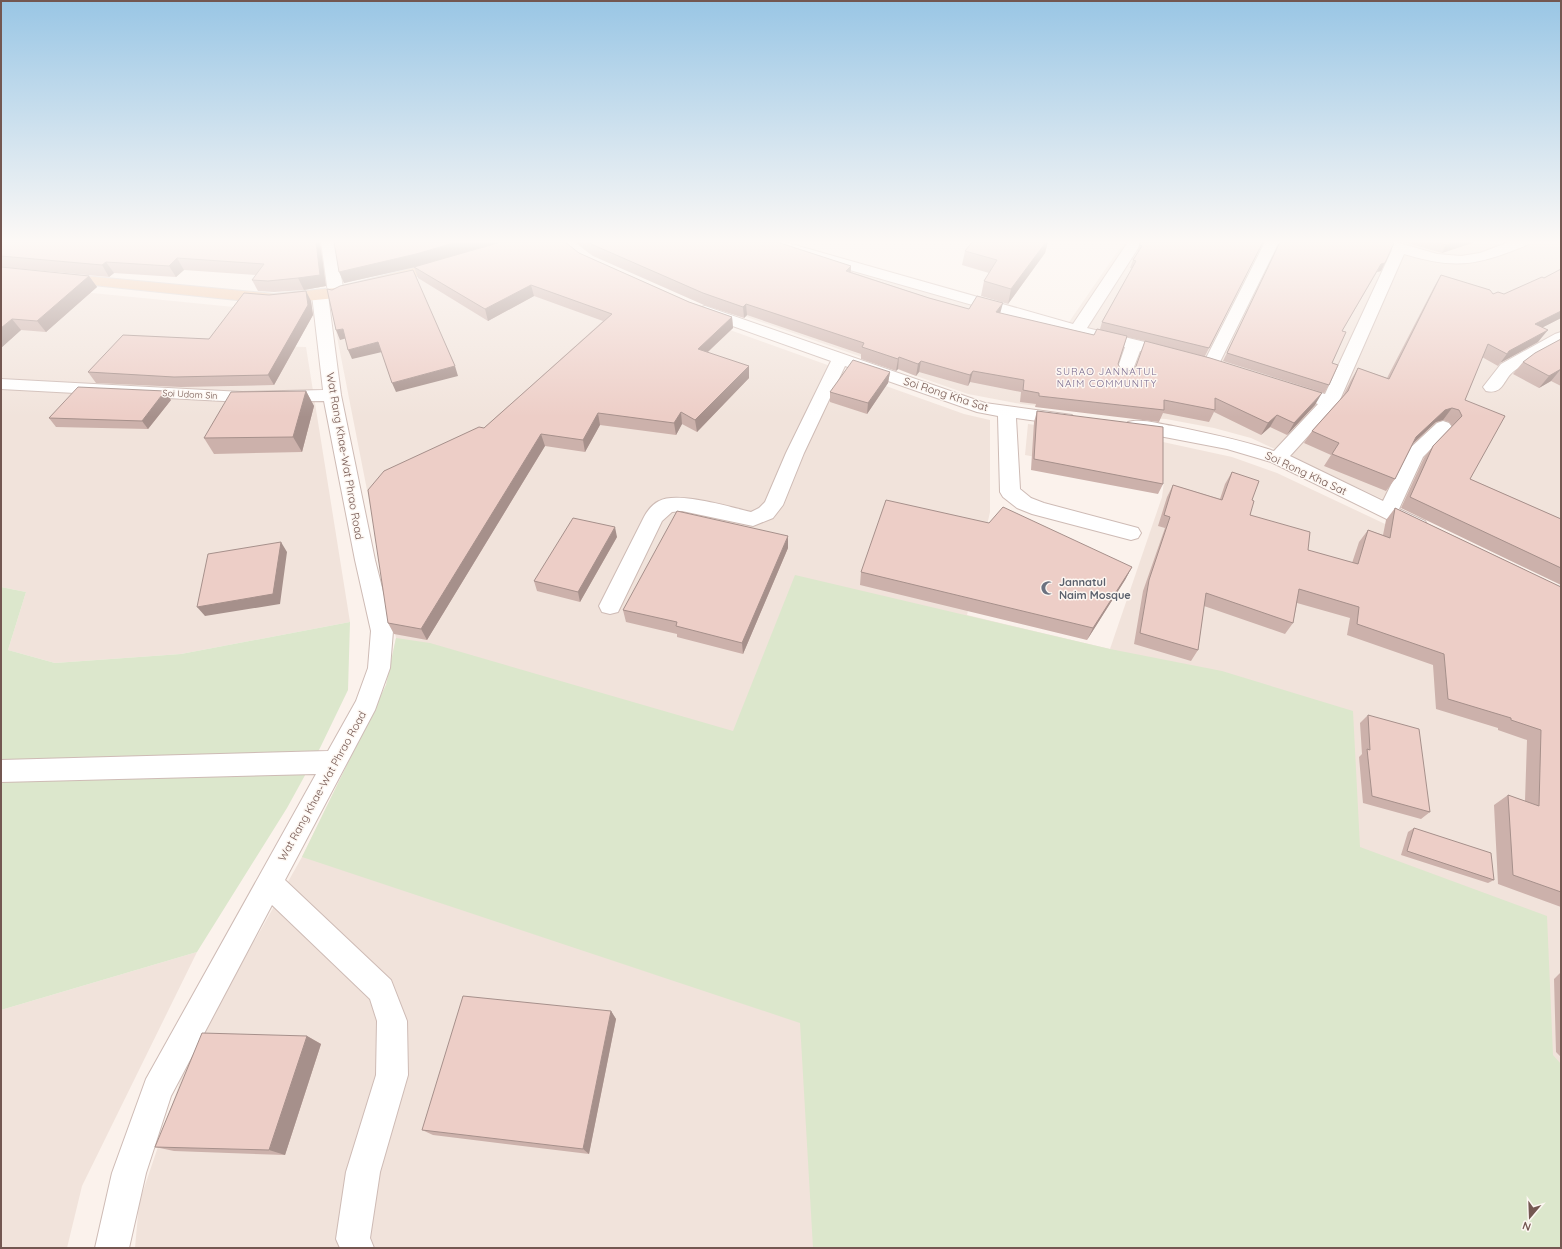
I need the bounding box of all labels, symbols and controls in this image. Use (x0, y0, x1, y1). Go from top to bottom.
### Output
district label: SURAO JANNATUL NAIM COMMUNITY (1056, 365, 1158, 390)
street label: Wat Rang Khae-Wat Phrao Road (323, 371, 367, 541)
street label: Soi Rong Kha Sat (902, 374, 990, 414)
street label: Soi Udom Sin (162, 387, 218, 401)
street label: Soi Rong Kha Sat (1263, 448, 1349, 498)
place label: Jannatul Naim Mosque (1059, 575, 1131, 602)
mosque icon: Jannatul Naim Mosque (1040, 580, 1056, 596)
street label: Wat Rang Khae-Wat Phrao Road (275, 708, 369, 864)
north arrow (1510, 1197, 1550, 1237)
text: N (1521, 1219, 1533, 1234)

